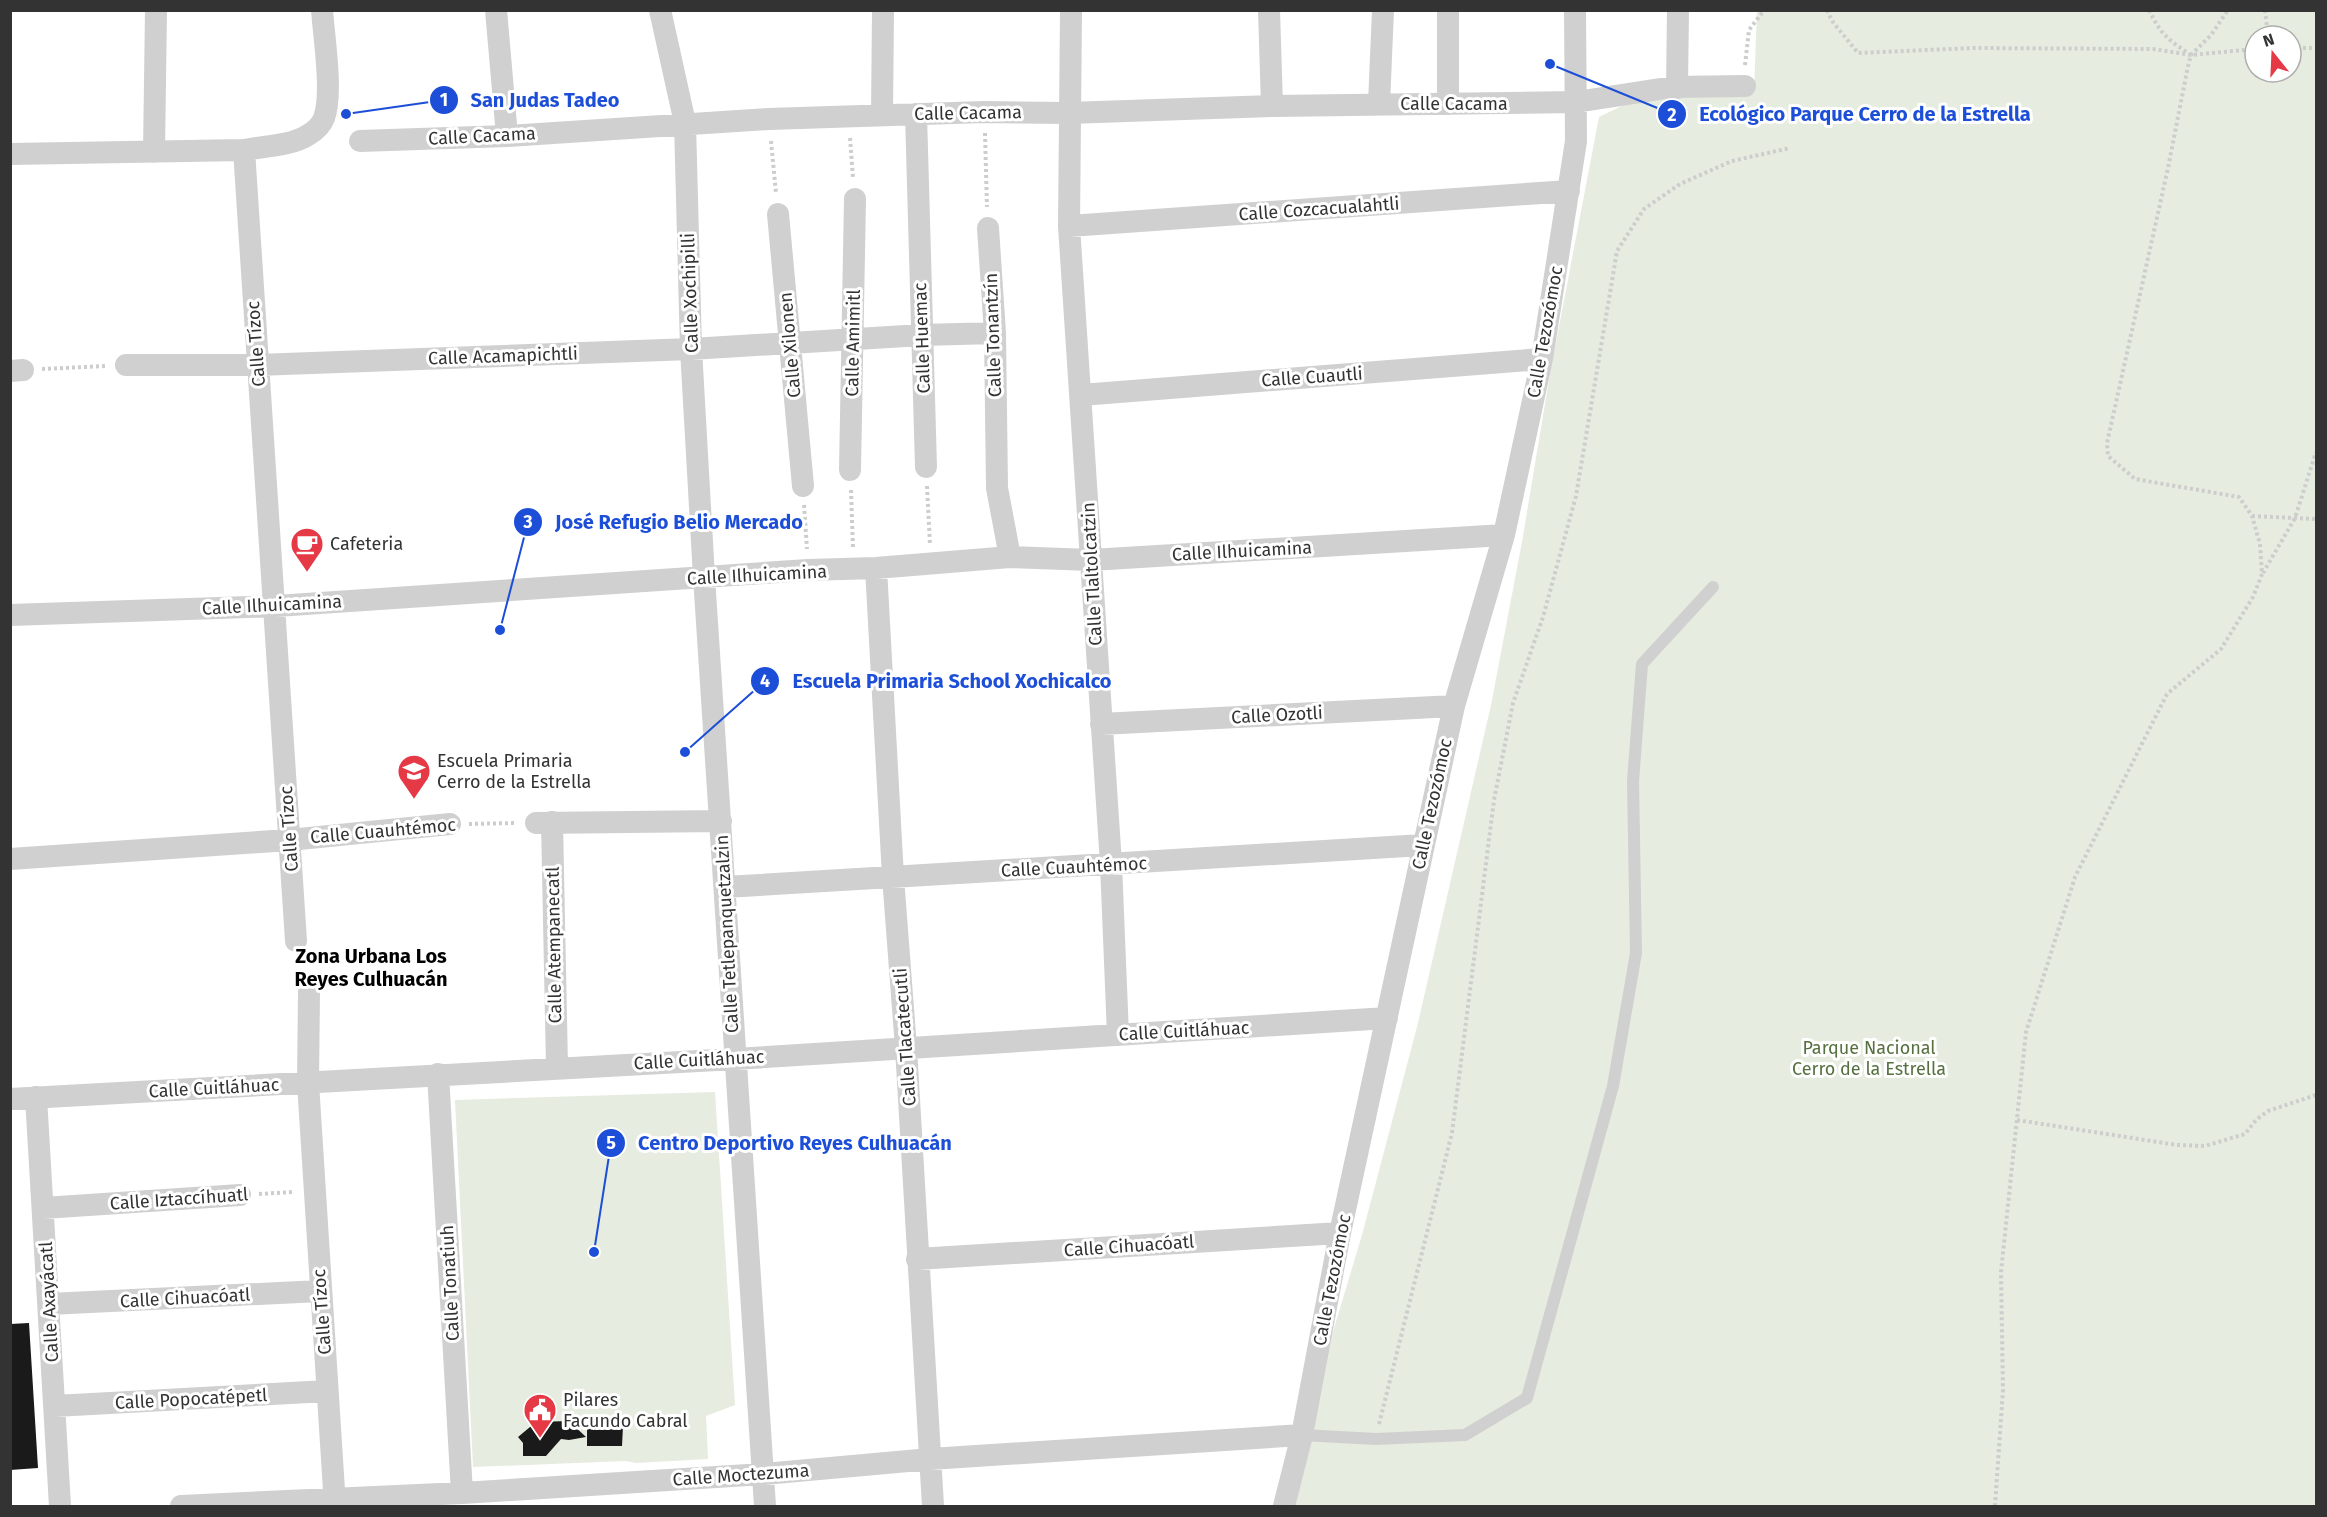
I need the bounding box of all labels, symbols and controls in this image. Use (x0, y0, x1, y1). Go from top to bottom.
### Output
north arrow (2243, 24, 2303, 84)
text: N (2261, 30, 2276, 51)
callout: San Judas Tadeo (429, 81, 632, 119)
text: San Judas Tadeo (470, 88, 620, 112)
text: 1 (440, 89, 448, 111)
street label: Calle Cacama (1400, 93, 1508, 115)
callout: Ecológico Parque Cerro de la Estrella (1657, 95, 2043, 133)
street label: Calle Cacama (914, 101, 1022, 125)
text: Ecológico Parque Cerro de la Estrella (1699, 102, 2031, 126)
text: 2 (1667, 104, 1677, 126)
street label: Calle Cacama (428, 122, 536, 150)
street label: Calle Cozcacualahtli (1238, 192, 1400, 226)
street label: Calle Xochipilli (677, 233, 703, 353)
street label: Calle Tezozómoc (1523, 264, 1567, 400)
street label: Calle Tonantzín (980, 273, 1006, 397)
street label: Calle Huemac (909, 282, 935, 394)
street label: Calle Amimitl (841, 289, 865, 397)
street label: Calle Xilonen (774, 291, 806, 399)
street label: Calle Tízoc (242, 300, 270, 388)
street label: Calle Acamapichtli (428, 342, 578, 370)
street label: Calle Cuautli (1260, 362, 1364, 392)
street label: Calle Tlaltolcatzin (1077, 502, 1107, 646)
callout: José Refugio Belio Mercado (513, 503, 815, 541)
text: José Refugio Belio Mercado (554, 510, 803, 534)
text: 3 (522, 511, 533, 533)
cafe icon: Cafeteria (289, 526, 325, 573)
place label: Cafeteria (330, 533, 403, 555)
street label: Calle Ilhuicamina (1171, 536, 1313, 566)
street label: Calle Ilhuicamina (686, 560, 828, 590)
street label: Calle Ilhuicamina (201, 590, 343, 620)
callout: Escuela Primaria School Xochicalco (750, 662, 1123, 700)
text: Escuela Primaria School Xochicalco (792, 669, 1112, 693)
text: 4 (760, 670, 770, 692)
street label: Calle Ozotli (1231, 702, 1323, 728)
street label: Calle Tezozómoc (1407, 736, 1457, 872)
place label: Escuela Primaria Cerro de la Estrella (437, 750, 591, 793)
school or university icon: Escuela Primaria Cerro de la Estrella (396, 753, 432, 800)
street label: Calle Tízoc (275, 785, 303, 873)
street label: Calle Cuauhtémoc (309, 814, 457, 848)
street label: Calle Tetlepanquetzalzin (711, 834, 743, 1034)
street label: Calle Cuauhtémoc (1000, 852, 1148, 882)
street label: Calle Atempanecatl (542, 866, 566, 1024)
district label: Zona Urbana Los Reyes Culhuacán (295, 944, 447, 991)
street label: Calle Tlacatecutli (889, 967, 921, 1107)
street label: Calle Cuitláhuac (1118, 1017, 1250, 1045)
park label: Parque Nacional Cerro de la Estrella (1792, 1037, 1946, 1080)
street label: Calle Cuitláhuac (633, 1046, 765, 1074)
street label: Calle Cuitláhuac (148, 1074, 280, 1102)
callout: Centro Deportivo Reyes Culhuacán (596, 1124, 963, 1162)
text: Centro Deportivo Reyes Culhuacán (638, 1131, 952, 1155)
text: 5 (606, 1132, 616, 1154)
street label: Calle Iztaccíhuatl (109, 1183, 249, 1215)
street label: Calle Tezozómoc (1308, 1212, 1356, 1348)
street label: Calle Tonatiuh (436, 1224, 464, 1342)
street label: Calle Cihuacóatl (1063, 1230, 1195, 1262)
street label: Calle Axayácatl (35, 1241, 63, 1363)
street label: Calle Tízoc (308, 1268, 336, 1356)
street label: Calle Cihuacóatl (119, 1284, 251, 1312)
street label: Calle Popocatépetl (114, 1384, 268, 1414)
place label: Pilares Facundo Cabral (563, 1389, 688, 1432)
public building icon: Pilares Facundo Cabral (522, 1392, 558, 1439)
street label: Calle Moctezuma (672, 1459, 810, 1491)

